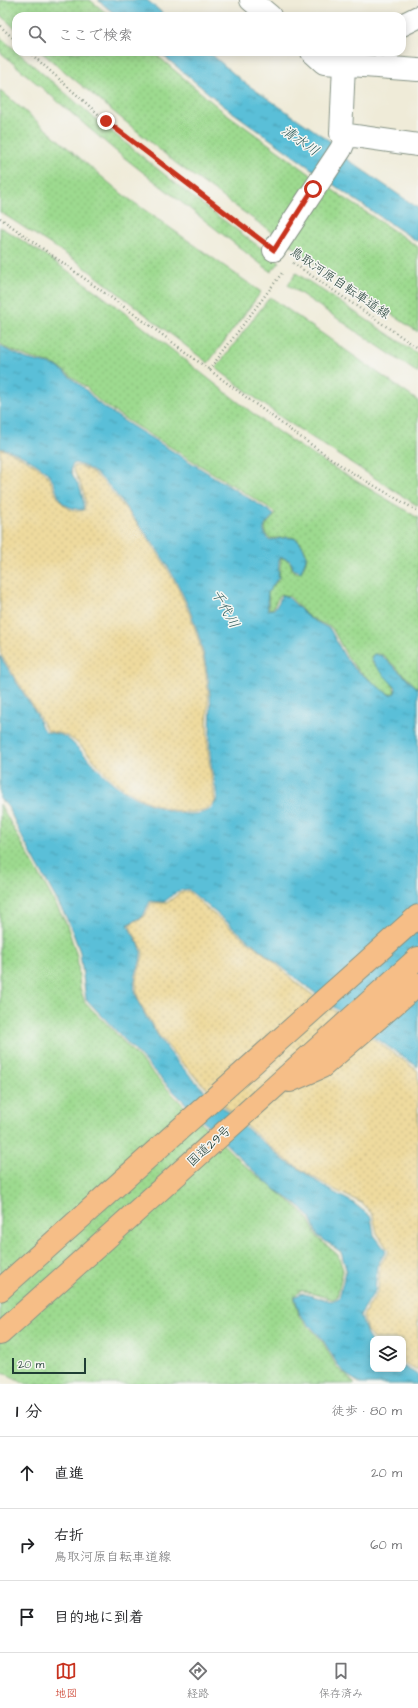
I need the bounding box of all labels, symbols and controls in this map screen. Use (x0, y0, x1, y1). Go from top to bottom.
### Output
search box (12, 12, 406, 56)
icon: search (26, 23, 48, 45)
text: ここで検索 (58, 25, 133, 46)
route end (97, 112, 115, 130)
water label: 清水川 (277, 121, 323, 161)
route start (304, 180, 322, 198)
street label: 鳥取河原自転車道線 (286, 243, 394, 324)
water label: 千代川 (206, 586, 244, 632)
street label: 国道29号 (183, 1121, 235, 1171)
map controls (370, 1336, 406, 1372)
button: layers (370, 1336, 406, 1372)
scale bar (12, 1356, 86, 1375)
text: 20 m (18, 1357, 44, 1372)
text: 1 分 (16, 1400, 42, 1424)
text: 徒歩 · 80 m (332, 1402, 402, 1420)
icon: ahead (16, 1462, 38, 1484)
text: 直進 (54, 1463, 84, 1484)
text: 20 m (371, 1464, 402, 1482)
text: 右折 (54, 1525, 84, 1546)
icon: right (16, 1534, 38, 1556)
text: 60 m (370, 1536, 402, 1554)
text: 鳥取河原自転車道線 (54, 1548, 171, 1566)
icon: arrive (16, 1606, 38, 1628)
text: 目的地に到着 (54, 1607, 144, 1628)
tab: 地図 (55, 1660, 77, 1701)
tab: 経路 (187, 1660, 209, 1701)
tab: 保存済み (319, 1660, 363, 1701)

